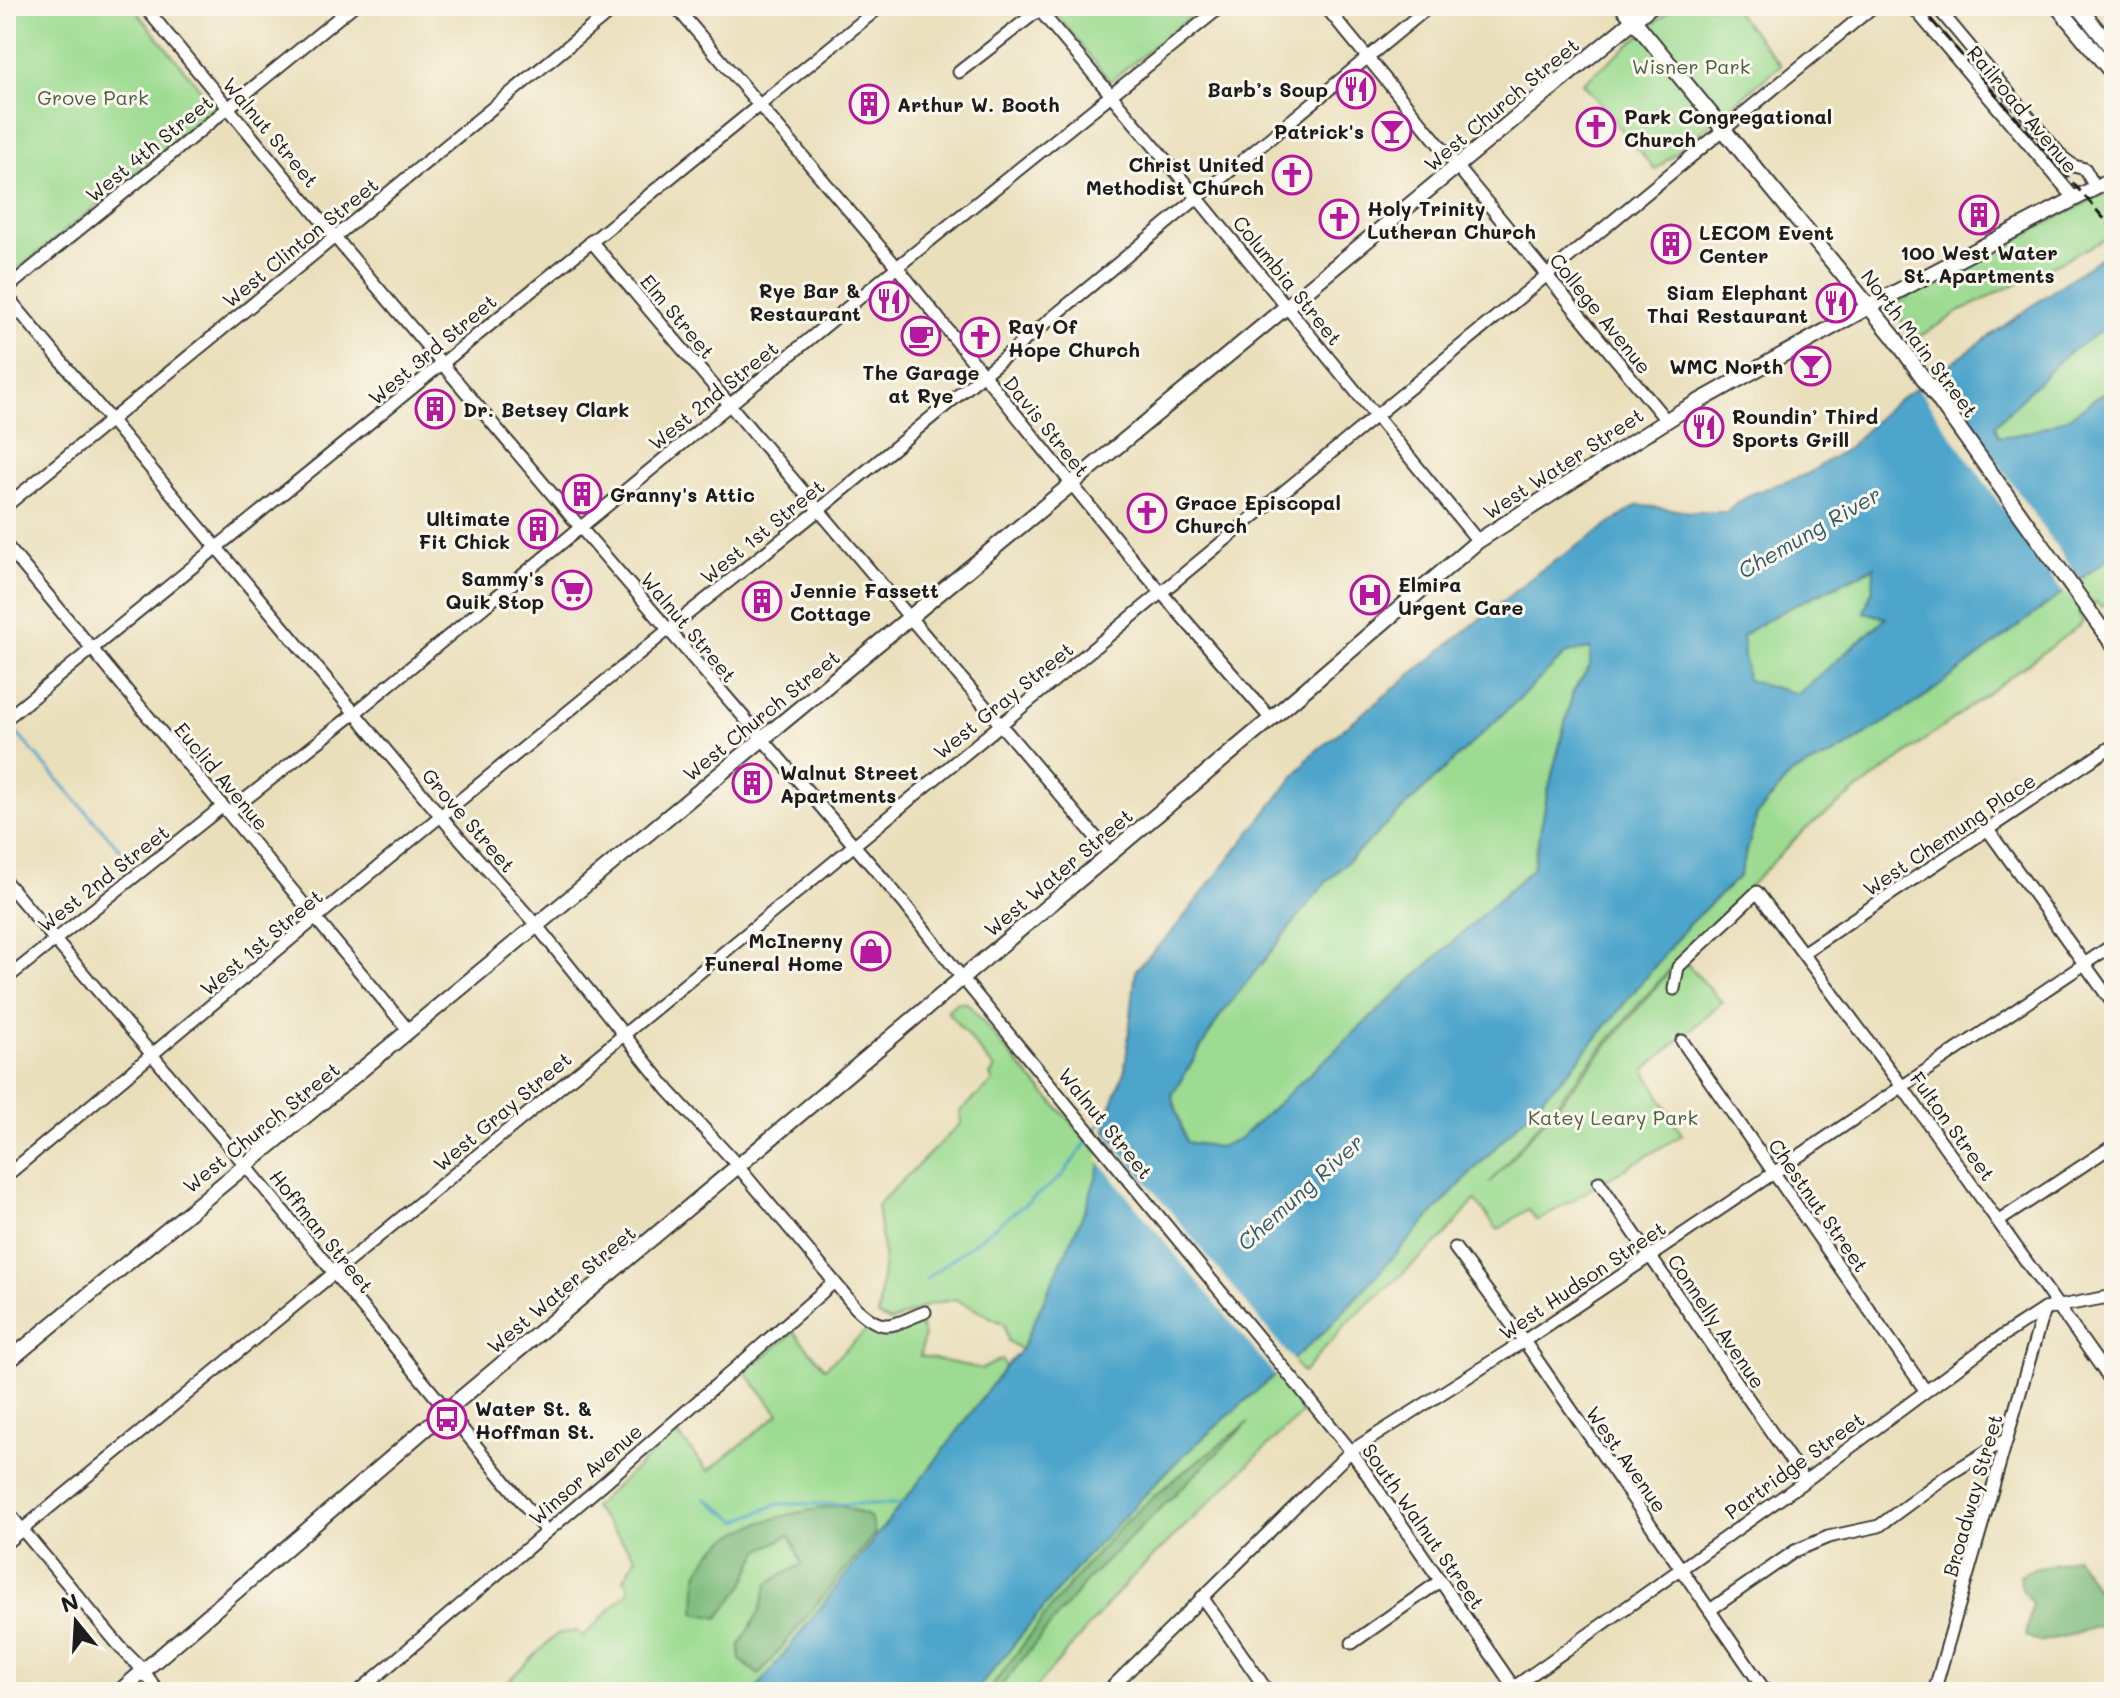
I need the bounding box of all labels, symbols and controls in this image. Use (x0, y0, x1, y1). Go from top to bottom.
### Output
street label: West Church Street (1418, 32, 1584, 176)
street label: Railroad Avenue (1962, 40, 2084, 178)
park label: Wisner Park (1632, 53, 1750, 79)
restaurant icon: Barb’s Soup (1335, 68, 1377, 110)
street label: Walnut Street (217, 72, 325, 192)
place label: Barb’s Soup (1207, 76, 1328, 102)
building icon: Arthur W. Booth (848, 83, 890, 125)
park label: Grove Park (37, 84, 149, 110)
street label: West 4th Street (80, 89, 218, 207)
place label: Arthur W. Booth (897, 91, 1060, 117)
place label: Park Congregational Church (1624, 103, 1832, 152)
church icon: Park Congregational Church (1575, 106, 1617, 148)
bar icon: Patrick's (1371, 110, 1413, 152)
place label: Patrick's (1274, 118, 1364, 144)
place label: Christ United Methodist Church (1086, 151, 1264, 200)
church icon: Christ United Methodist Church (1271, 154, 1313, 196)
street label: West Clinton Street (217, 171, 383, 313)
building icon: 100 West Water St. Apartments (1958, 194, 2000, 236)
place label: Holy Trinity Lutheran Church (1367, 195, 1536, 244)
church icon: Holy Trinity Lutheran Church (1318, 198, 1360, 240)
street label: Columbia Street (1228, 210, 1348, 350)
place label: LECOM Event Center (1699, 219, 1834, 268)
building icon: LECOM Event Center (1650, 223, 1692, 265)
place label: 100 West Water St. Apartments (1900, 239, 2058, 288)
street label: College Avenue (1544, 247, 1658, 379)
street label: North Main Street (1856, 264, 1984, 422)
street label: Elm Street (635, 268, 721, 364)
place label: Rye Bar & Restaurant (749, 277, 861, 326)
place label: Siam Elephant Thai Restaurant (1647, 279, 1808, 328)
restaurant icon: Rye Bar & Restaurant (868, 280, 910, 322)
restaurant icon: Siam Elephant Thai Restaurant (1815, 282, 1857, 324)
street label: West 3rd Street (363, 288, 501, 410)
place label: Ray Of Hope Church (1008, 313, 1140, 362)
cafe icon: The Garage at Rye (900, 315, 942, 357)
church icon: Ray Of Hope Church (959, 316, 1001, 358)
street label: West 2nd Street (643, 335, 783, 455)
bar icon: WMC North (1790, 345, 1832, 387)
place label: WMC North (1670, 353, 1783, 379)
place label: The Garage at Rye (863, 359, 979, 408)
street label: Davis Street (998, 370, 1096, 482)
building icon: Dr. Betsey Clark (414, 388, 456, 430)
place label: Dr. Betsey Clark (463, 396, 629, 422)
street label: West Water Street (1478, 401, 1648, 525)
place label: Roundin’ Third Sports Grill (1732, 403, 1879, 452)
restaurant icon: Roundin’ Third Sports Grill (1683, 406, 1725, 448)
building icon: Granny's Attic (561, 473, 603, 515)
street label: West 1st Street (695, 473, 829, 589)
water label: Chemung River (1732, 479, 1886, 585)
place label: Granny's Attic (610, 481, 755, 507)
place label: Grace Episcopal Church (1175, 489, 1341, 538)
church icon: Grace Episcopal Church (1126, 492, 1168, 534)
place label: Ultimate Fit Chick (418, 505, 510, 554)
building icon: Ultimate Fit Chick (517, 508, 559, 550)
place label: Sammy's Quik Stop (446, 565, 544, 614)
street label: Walnut Street (635, 567, 743, 687)
supermarket icon: Sammy's Quik Stop (551, 569, 593, 611)
place label: Elmira Urgent Care (1398, 571, 1523, 620)
hospital icon: Elmira Urgent Care (1349, 574, 1391, 616)
place label: Jennie Fassett Cottage (790, 577, 939, 626)
building icon: Jennie Fassett Cottage (741, 580, 783, 622)
street label: West Gray Street (928, 636, 1078, 764)
street label: West Church Street (677, 644, 845, 786)
street label: Euclid Avenue (169, 716, 275, 836)
place label: Walnut Street Apartments (780, 759, 918, 808)
building icon: Walnut Street Apartments (731, 762, 773, 804)
street label: Grove Street (417, 763, 521, 877)
street label: West Chemung Place (1858, 767, 2040, 901)
street label: West Water Street (978, 802, 1138, 942)
street label: West 2nd Street (32, 819, 174, 937)
street label: West 1st Street (194, 883, 328, 1001)
place label: McInerny Funeral Home (704, 927, 843, 976)
shop icon: McInerny Funeral Home (850, 930, 892, 972)
street label: West Gray Street (428, 1046, 576, 1176)
street label: West Church Street (177, 1056, 345, 1198)
street label: Walnut Street (1053, 1062, 1159, 1184)
street label: Fulton Street (1905, 1066, 2001, 1186)
park label: Katey Leary Park (1528, 1104, 1698, 1130)
water label: Chemung River (1231, 1128, 1369, 1256)
street label: Chestnut Street (1763, 1133, 1875, 1277)
street label: Hoffman Street (264, 1164, 380, 1298)
street label: West Hudson Street (1494, 1215, 1670, 1345)
street label: West Water Street (481, 1219, 641, 1359)
street label: Connelly Avenue (1662, 1249, 1772, 1393)
place label: Water St. & Hoffman St. (475, 1395, 595, 1444)
bus stop icon: Water St. & Hoffman St. (426, 1398, 468, 1440)
street label: West Avenue (1581, 1401, 1673, 1517)
street label: Partridge Street (1719, 1406, 1869, 1524)
street label: Broadway Street (1936, 1411, 2008, 1579)
street label: Winsor Avenue (523, 1418, 647, 1530)
street label: South Walnut Street (1357, 1438, 1491, 1614)
north arrow (36, 1582, 116, 1662)
text: N (57, 1586, 82, 1619)

